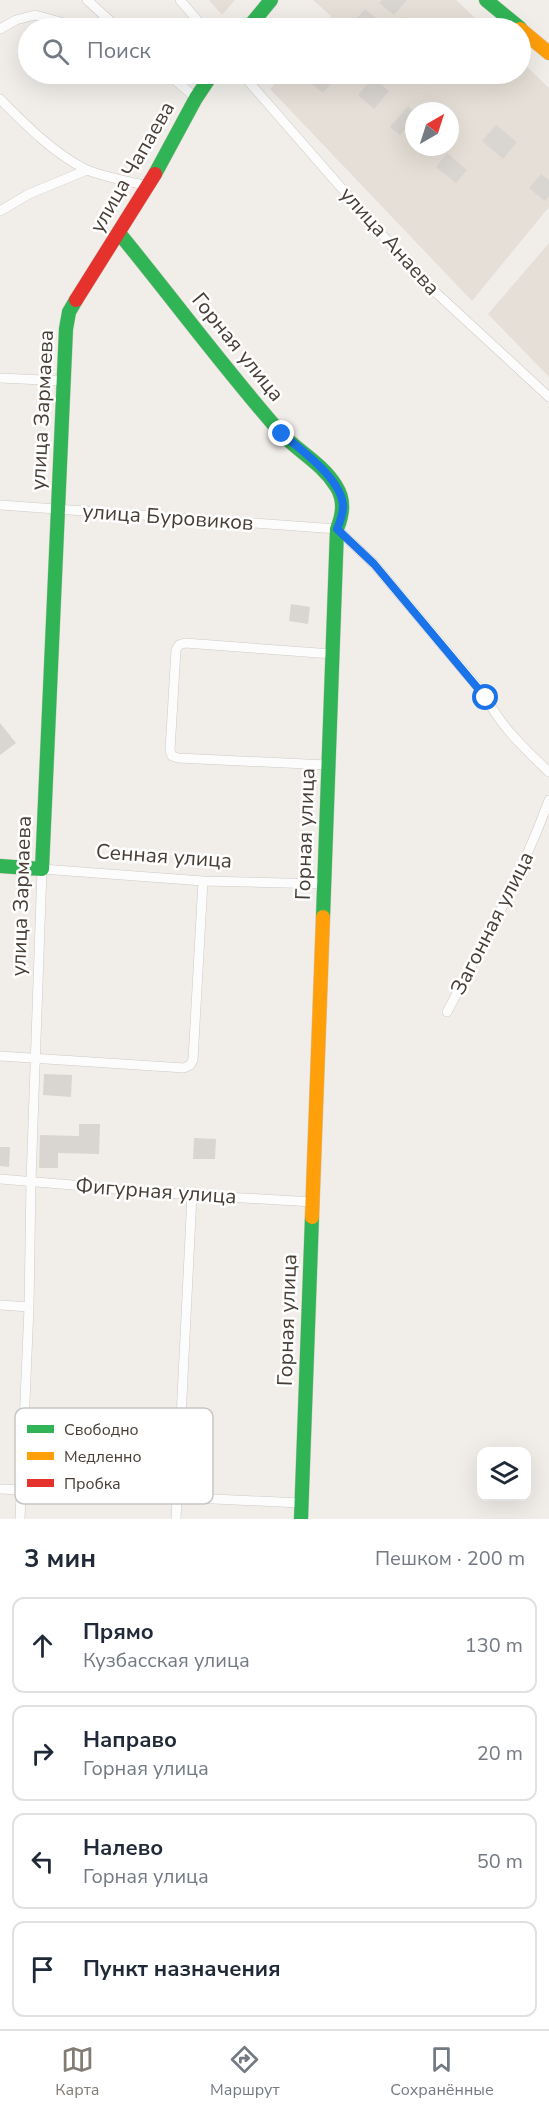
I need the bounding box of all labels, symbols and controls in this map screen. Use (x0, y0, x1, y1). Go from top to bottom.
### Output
search box (18, 18, 531, 84)
icon: search (39, 35, 72, 68)
text: Поиск (87, 36, 151, 66)
street label: улица Чапаева (83, 96, 181, 238)
north arrow (405, 102, 459, 156)
street label: улица Анаева (334, 181, 446, 301)
street label: Горная улица (186, 287, 290, 407)
street label: улица Зармаева (24, 329, 60, 491)
route end (268, 420, 294, 446)
street label: улица Буровиков (82, 497, 254, 537)
route start (472, 684, 498, 710)
street label: Горная улица (289, 767, 321, 901)
street label: улица Зармаева (4, 815, 38, 977)
street label: Сенная улица (95, 837, 233, 875)
street label: Загонная улица (444, 847, 540, 999)
street label: Фигурная улица (74, 1171, 238, 1211)
street label: Горная улица (271, 1253, 303, 1387)
legend (15, 1408, 213, 1504)
text: Свободно (64, 1419, 139, 1441)
text: Медленно (64, 1446, 142, 1468)
map controls (477, 1447, 531, 1501)
button: layers (477, 1447, 531, 1501)
text: Пробка (64, 1473, 121, 1495)
text: 3 мин (24, 1541, 96, 1576)
text: Пешком · 200 m (375, 1545, 525, 1572)
text: Прямо (83, 1617, 154, 1647)
icon: ahead (26, 1629, 59, 1662)
text: 130 m (465, 1632, 523, 1659)
text: Кузбасская улица (83, 1647, 250, 1674)
text: Направо (83, 1725, 177, 1755)
icon: right (26, 1737, 59, 1770)
text: 20 m (477, 1740, 523, 1767)
text: Горная улица (83, 1755, 209, 1782)
text: Налево (83, 1833, 163, 1863)
icon: left (26, 1845, 59, 1878)
text: 50 m (477, 1848, 523, 1875)
text: Горная улица (83, 1863, 209, 1890)
icon: arrive (26, 1953, 59, 1986)
text: Пункт назначения (83, 1954, 281, 1984)
tab: Карта (55, 2043, 99, 2101)
tab: Маршрут (210, 2043, 280, 2101)
tab: Сохранённые (390, 2043, 494, 2101)

